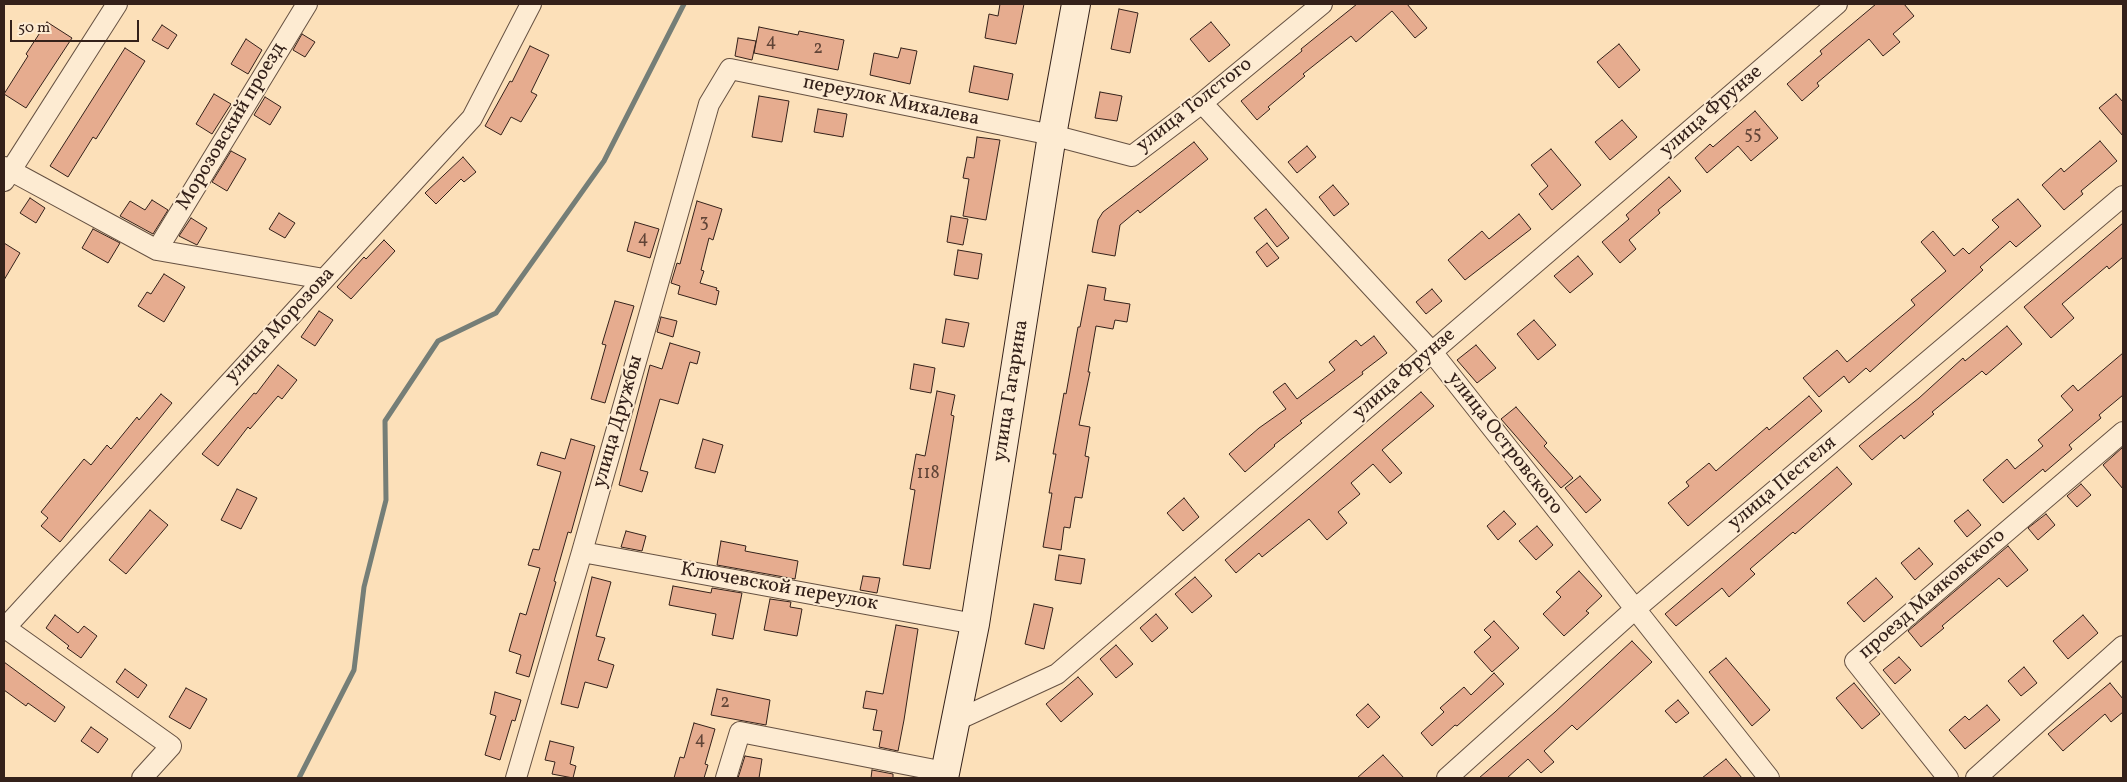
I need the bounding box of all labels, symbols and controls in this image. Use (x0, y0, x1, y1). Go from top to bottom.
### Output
scale bar (12, 10, 141, 42)
text: 50 m (18, 18, 50, 39)
house number: 4 (766, 32, 776, 54)
street label: Морозовский проезд (172, 39, 292, 215)
house number: 2 (813, 39, 823, 61)
street label: улица Толстого (1132, 53, 1258, 159)
street label: улица Фрунзе (1656, 61, 1768, 163)
street label: переулок Михалева (800, 72, 982, 132)
house number: 55 (1744, 125, 1762, 147)
house number: 3 (699, 213, 709, 235)
house number: 4 (638, 229, 648, 251)
street label: улица Морозова (221, 263, 341, 389)
street label: улица Гагарина (989, 318, 1035, 464)
street label: улица Фрунзе (1349, 324, 1461, 426)
street label: улица Дружбы (589, 353, 649, 491)
street label: улица Островского (1441, 368, 1567, 520)
street label: улица Пестеля (1724, 432, 1842, 536)
house number: 118 (916, 464, 940, 486)
street label: проезд Маяковского (1855, 525, 2011, 665)
street label: Ключевской переулок (678, 559, 880, 617)
house number: 2 (720, 693, 730, 715)
house number: 4 (695, 730, 705, 752)

